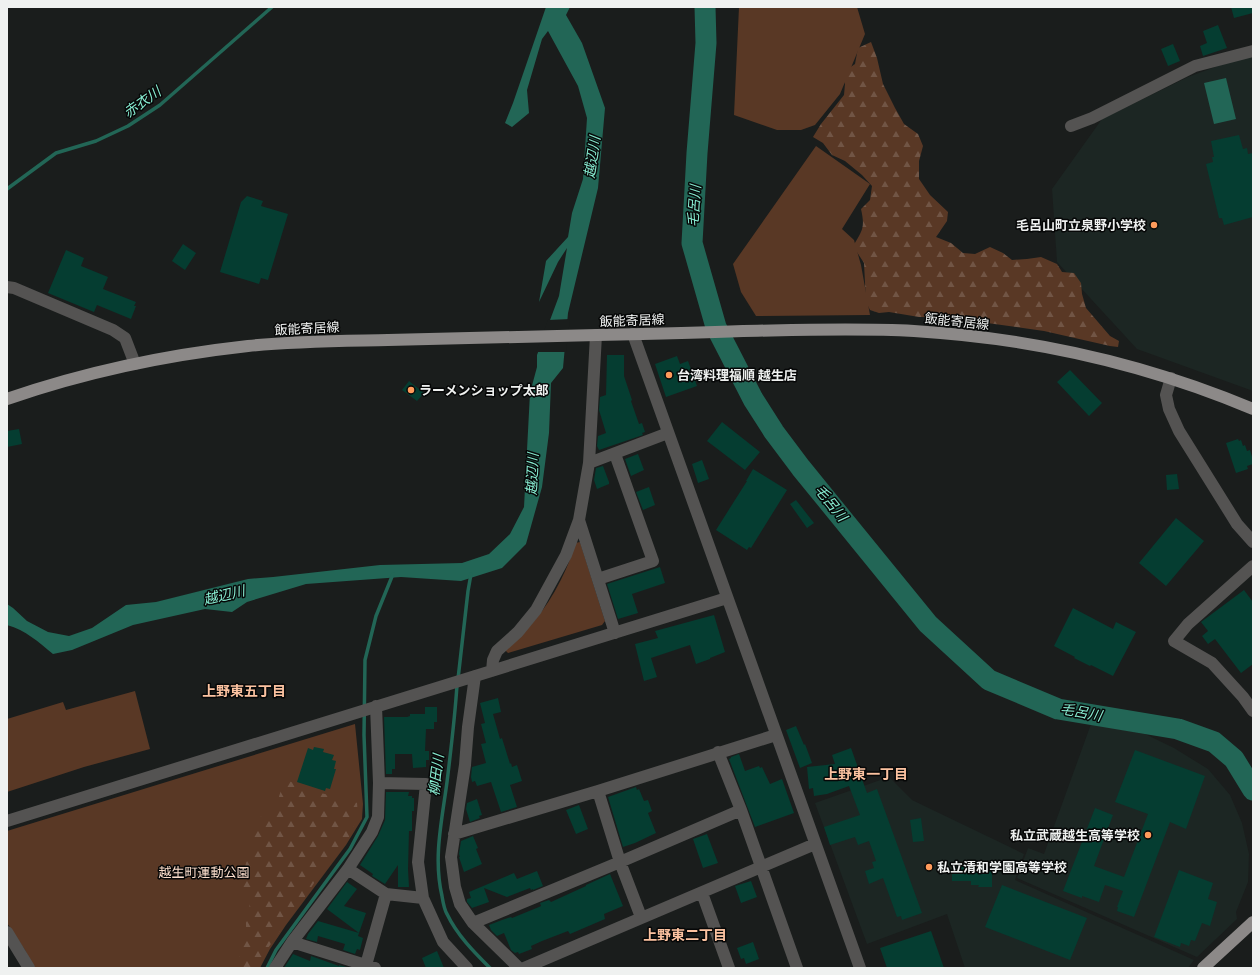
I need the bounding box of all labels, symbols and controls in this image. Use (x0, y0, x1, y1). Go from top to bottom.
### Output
water label: 赤衣川 (120, 81, 165, 121)
water label: 越辺川 (580, 133, 603, 179)
water label: 毛呂川 (684, 182, 704, 228)
place label: 毛呂山町立泉野小学校 (1016, 217, 1146, 233)
marker: 毛呂山町立泉野小学校 (1149, 220, 1159, 230)
street label: 飯能寄居線 (924, 310, 990, 332)
street label: 飯能寄居線 (599, 311, 665, 329)
street label: 飯能寄居線 (274, 318, 340, 338)
place label: 台湾料理福順 越生店 (677, 367, 797, 383)
marker: 台湾料理福順 越生店 (664, 370, 674, 380)
place label: ラーメンショップ太郎 (419, 382, 548, 398)
marker: ラーメンショップ太郎 (406, 385, 416, 395)
water label: 越辺川 (522, 451, 541, 495)
water label: 毛呂川 (812, 481, 852, 526)
water label: 越辺川 (202, 581, 248, 608)
district label: 上野東五丁目 (202, 682, 286, 699)
water label: 毛呂川 (1059, 699, 1105, 724)
water label: 柳田川 (425, 751, 447, 797)
district label: 上野東一丁目 (824, 765, 908, 782)
place label: 私立武蔵越生高等学校 (1010, 827, 1140, 843)
marker: 私立武蔵越生高等学校 (1143, 830, 1153, 840)
place label: 私立清和学園高等学校 (937, 859, 1067, 875)
marker: 私立清和学園高等学校 (924, 862, 934, 872)
park label: 越生町運動公園 (158, 864, 250, 880)
district label: 上野東二丁目 (643, 926, 727, 943)

